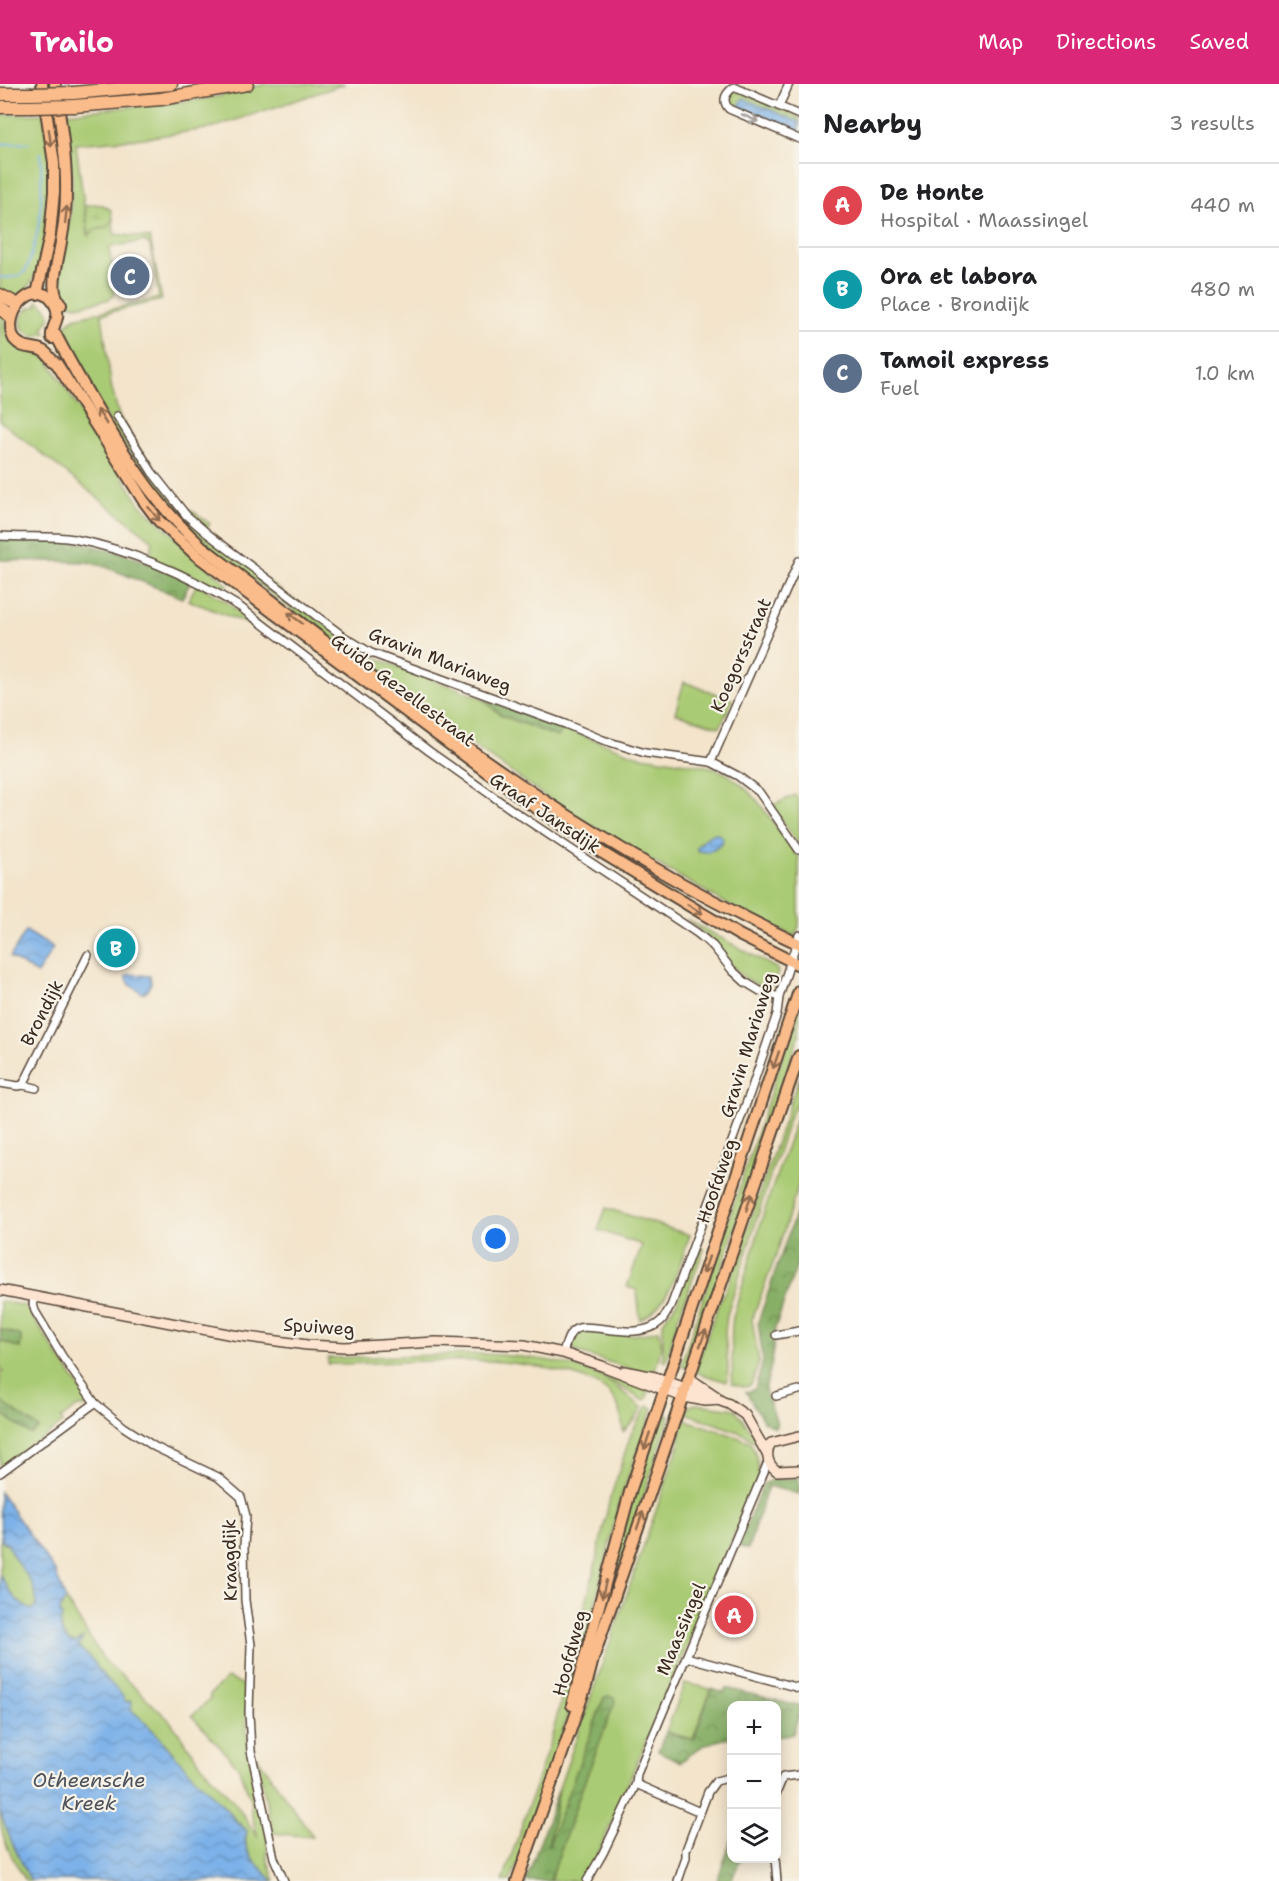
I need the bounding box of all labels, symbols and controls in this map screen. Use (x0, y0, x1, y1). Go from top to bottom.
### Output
text: Trailo (30, 23, 114, 61)
text: Map (978, 28, 1023, 56)
text: Directions (1056, 28, 1156, 56)
text: Saved (1189, 28, 1249, 56)
text: Nearby (823, 106, 922, 141)
text: 3 results (1169, 110, 1255, 136)
one-way arrow (741, 112, 759, 124)
one-way arrow (45, 128, 56, 147)
text: De Honte (880, 178, 984, 207)
text: A (835, 192, 850, 218)
text: 440 m (1190, 192, 1255, 218)
one-way arrow (61, 206, 72, 225)
text: Hospital · Maassingel (880, 207, 1088, 233)
pin: C (110, 254, 150, 298)
text: Ora et labora (880, 262, 1037, 291)
text: B (836, 276, 849, 302)
text: 480 m (1190, 276, 1255, 302)
text: Place · Brondijk (880, 291, 1030, 317)
text: Tamoil express (880, 346, 1049, 375)
text: C (836, 360, 849, 386)
text: 1.0 km (1195, 360, 1255, 386)
text: Fuel (880, 375, 919, 401)
one-way arrow (96, 409, 108, 426)
one-way arrow (147, 506, 160, 522)
street label: Koegorsstraat (705, 594, 777, 716)
one-way arrow (288, 611, 304, 624)
street label: Gravin Mariaweg (365, 622, 515, 698)
street label: Guido Gezellestraat (326, 628, 480, 752)
street label: Graaf Jansdijk (485, 767, 605, 859)
one-way arrow (686, 904, 703, 916)
pin: B (96, 926, 136, 970)
street label: Gravin Mariaweg (714, 969, 782, 1121)
street label: Brondijk (15, 976, 69, 1050)
one-way arrow (769, 1050, 780, 1069)
street label: Hoofdweg (691, 1135, 743, 1227)
one-way arrow (745, 1193, 756, 1212)
your location (481, 1224, 510, 1253)
one-way arrow (700, 1255, 711, 1274)
street label: Spuiweg (283, 1313, 355, 1341)
one-way arrow (699, 1329, 710, 1348)
one-way arrow (640, 1431, 651, 1450)
one-way arrow (636, 1511, 647, 1530)
street label: Kraagdijk (217, 1518, 243, 1602)
street label: Maassingel (651, 1578, 712, 1679)
one-way arrow (597, 1579, 609, 1598)
pin: A (714, 1592, 754, 1637)
street label: Hoofdweg (547, 1607, 593, 1699)
map controls (727, 1701, 781, 1863)
button: + (727, 1701, 781, 1755)
button: − (727, 1755, 781, 1809)
water label: Otheensche Kreek (33, 1767, 145, 1816)
button: layers (727, 1809, 781, 1863)

